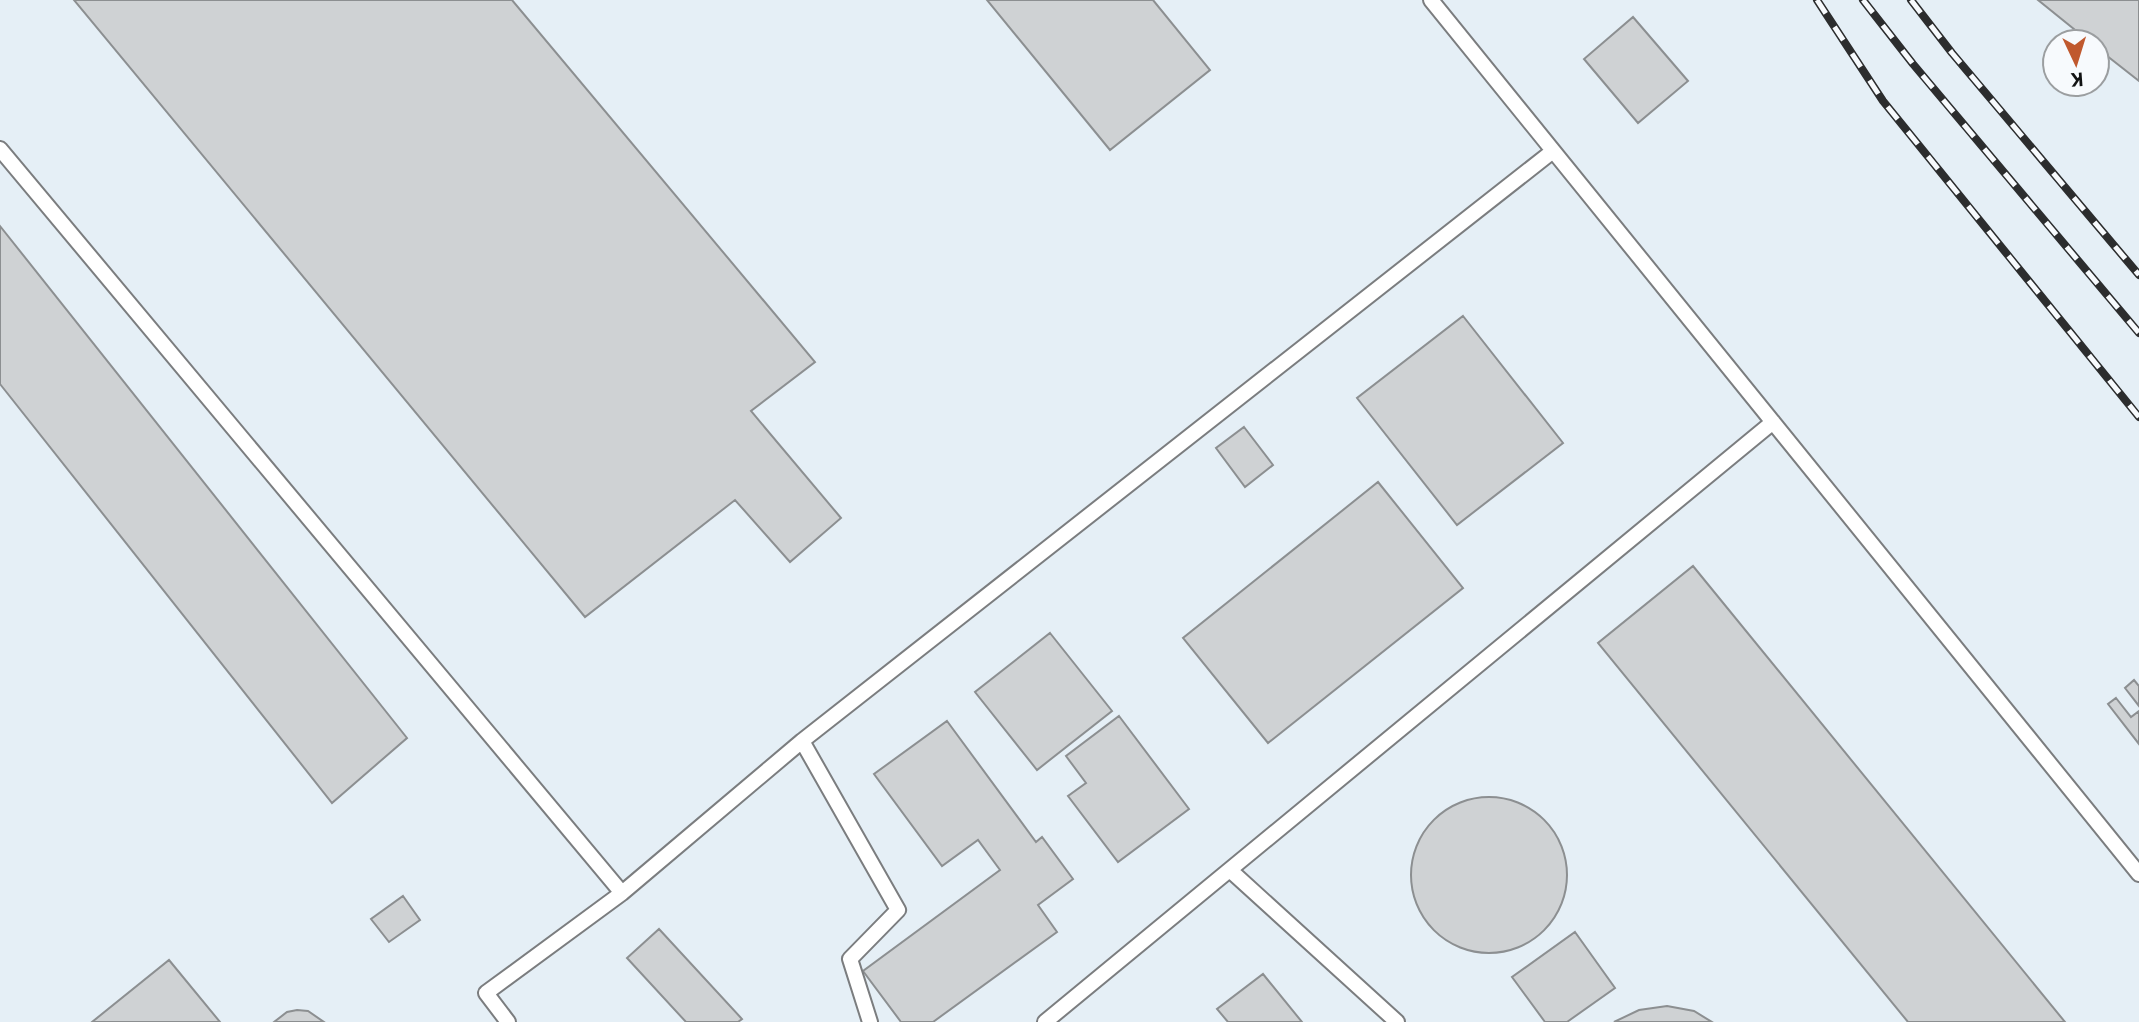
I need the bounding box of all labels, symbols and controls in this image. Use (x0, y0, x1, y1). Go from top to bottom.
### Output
north arrow (2041, 28, 2111, 98)
text: K (2069, 68, 2084, 91)

